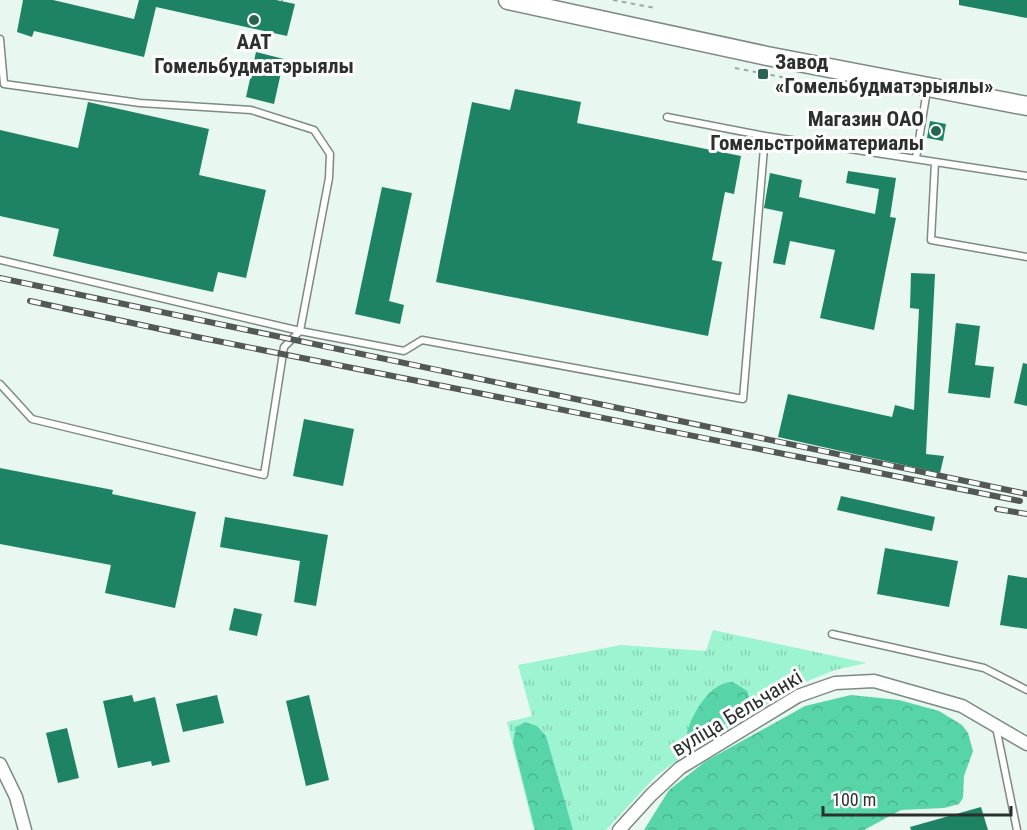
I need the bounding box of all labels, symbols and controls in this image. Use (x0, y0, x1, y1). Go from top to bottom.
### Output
marker: ААТ Гомельбудматэрыялы (247, 13, 261, 27)
place label: ААТ Гомельбудматэрыялы (154, 30, 354, 78)
place label: Завод «Гомельбудматэрыялы» (775, 50, 994, 98)
marker: Завод «Гомельбудматэрыялы» (756, 67, 770, 81)
place label: Магазин ОАО Гомельстройматериалы (710, 107, 924, 155)
marker: Магазин ОАО Гомельстройматериалы (929, 124, 943, 138)
street label: вуліца Бельчанкі (668, 665, 806, 761)
scale bar (823, 779, 1010, 817)
text: 100 m (832, 789, 876, 810)

